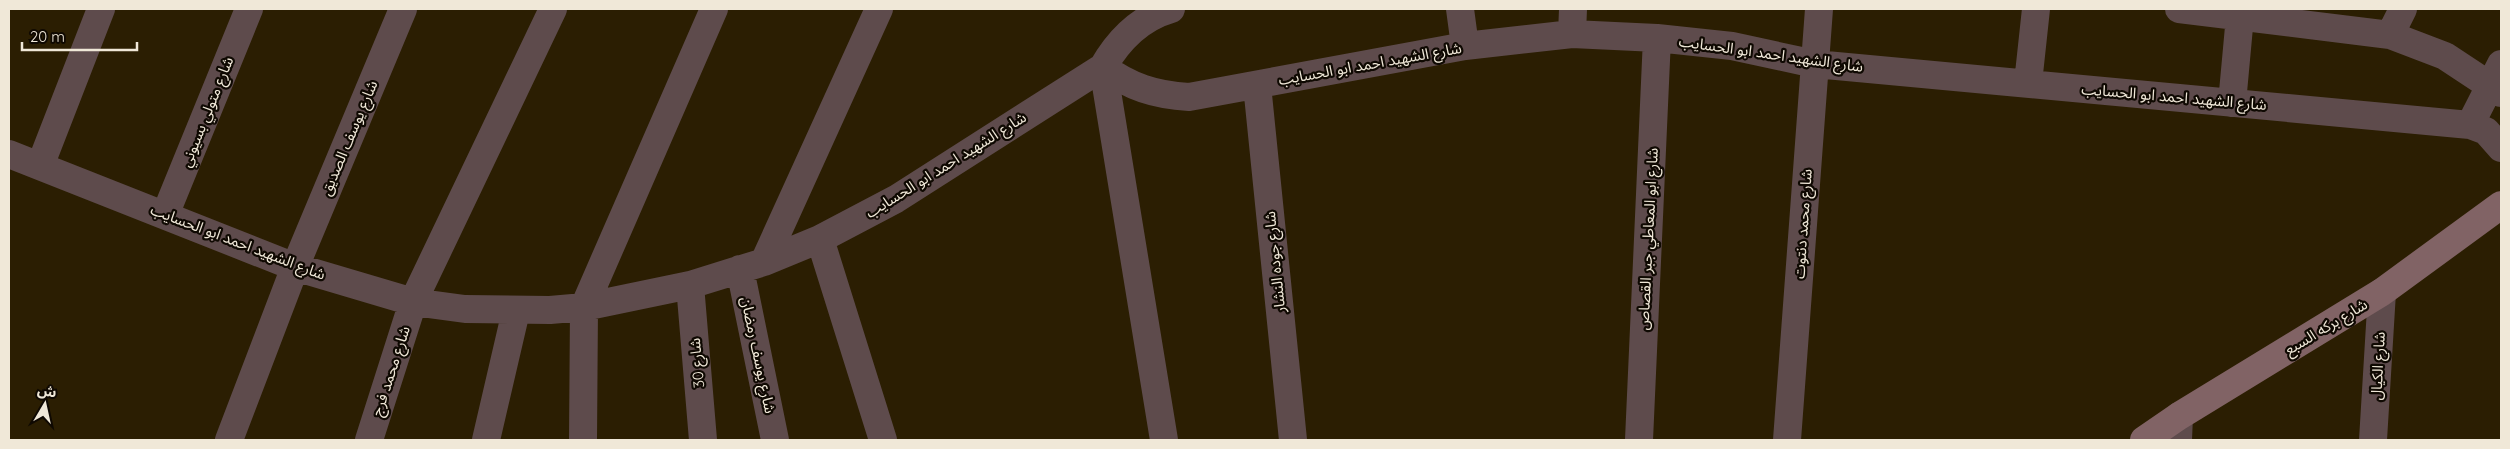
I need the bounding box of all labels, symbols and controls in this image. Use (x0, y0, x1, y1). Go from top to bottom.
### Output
scale bar (22, 20, 138, 52)
text: 20 m (30, 27, 65, 46)
street label: شارع الشهيد احمد ابو الحسايب (1677, 31, 1865, 79)
street label: شارع الشهيد احمد ابو الحسايب (1277, 38, 1464, 92)
street label: شارع متولي بسيوني (176, 54, 240, 171)
street label: شارع يوسف الصديق (316, 77, 384, 200)
street label: شارع الشهيد احمد ابو الحسايب (2080, 79, 2268, 117)
street label: شارع الشهيد احمد ابو الحسايب (862, 107, 1031, 224)
street label: شارع ابو المعاطي جبر القصاص (1633, 147, 1665, 331)
street label: شارع محمد دنتوت (1789, 168, 1819, 280)
street label: شارع الشهيد احمد ابو الحسايب (147, 199, 329, 287)
street label: شارع جوده النشار (1260, 210, 1292, 315)
street label: شارع بركه السبع (2281, 294, 2372, 361)
street label: شارع يوسف رمضان (734, 295, 780, 416)
street label: شارع محمد فرج (367, 323, 417, 419)
street label: شارع الكيال (2366, 331, 2392, 401)
street label: شارع 30 (685, 337, 711, 389)
north arrow (20, 379, 70, 429)
text: ش (36, 381, 58, 402)

